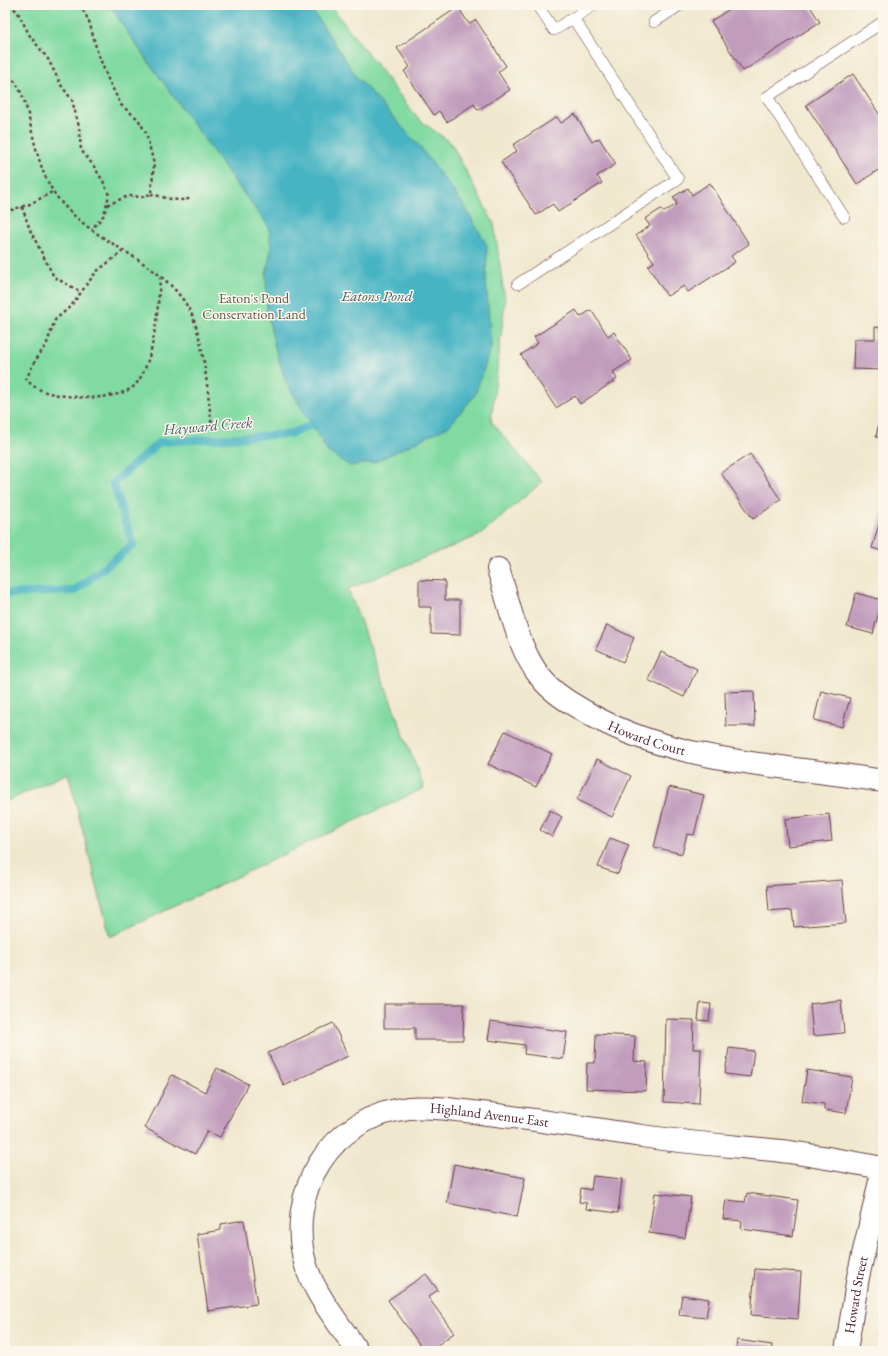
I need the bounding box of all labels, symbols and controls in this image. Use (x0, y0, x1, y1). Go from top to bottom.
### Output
water label: Eatons Pond (341, 286, 413, 305)
park label: Eaton's Pond Conservation Land (202, 289, 307, 323)
water label: Hayward Creek (162, 412, 253, 439)
street label: Howard Court (605, 716, 688, 759)
street label: Highland Avenue East (429, 1099, 551, 1131)
street label: Howard Street (840, 1254, 872, 1335)

